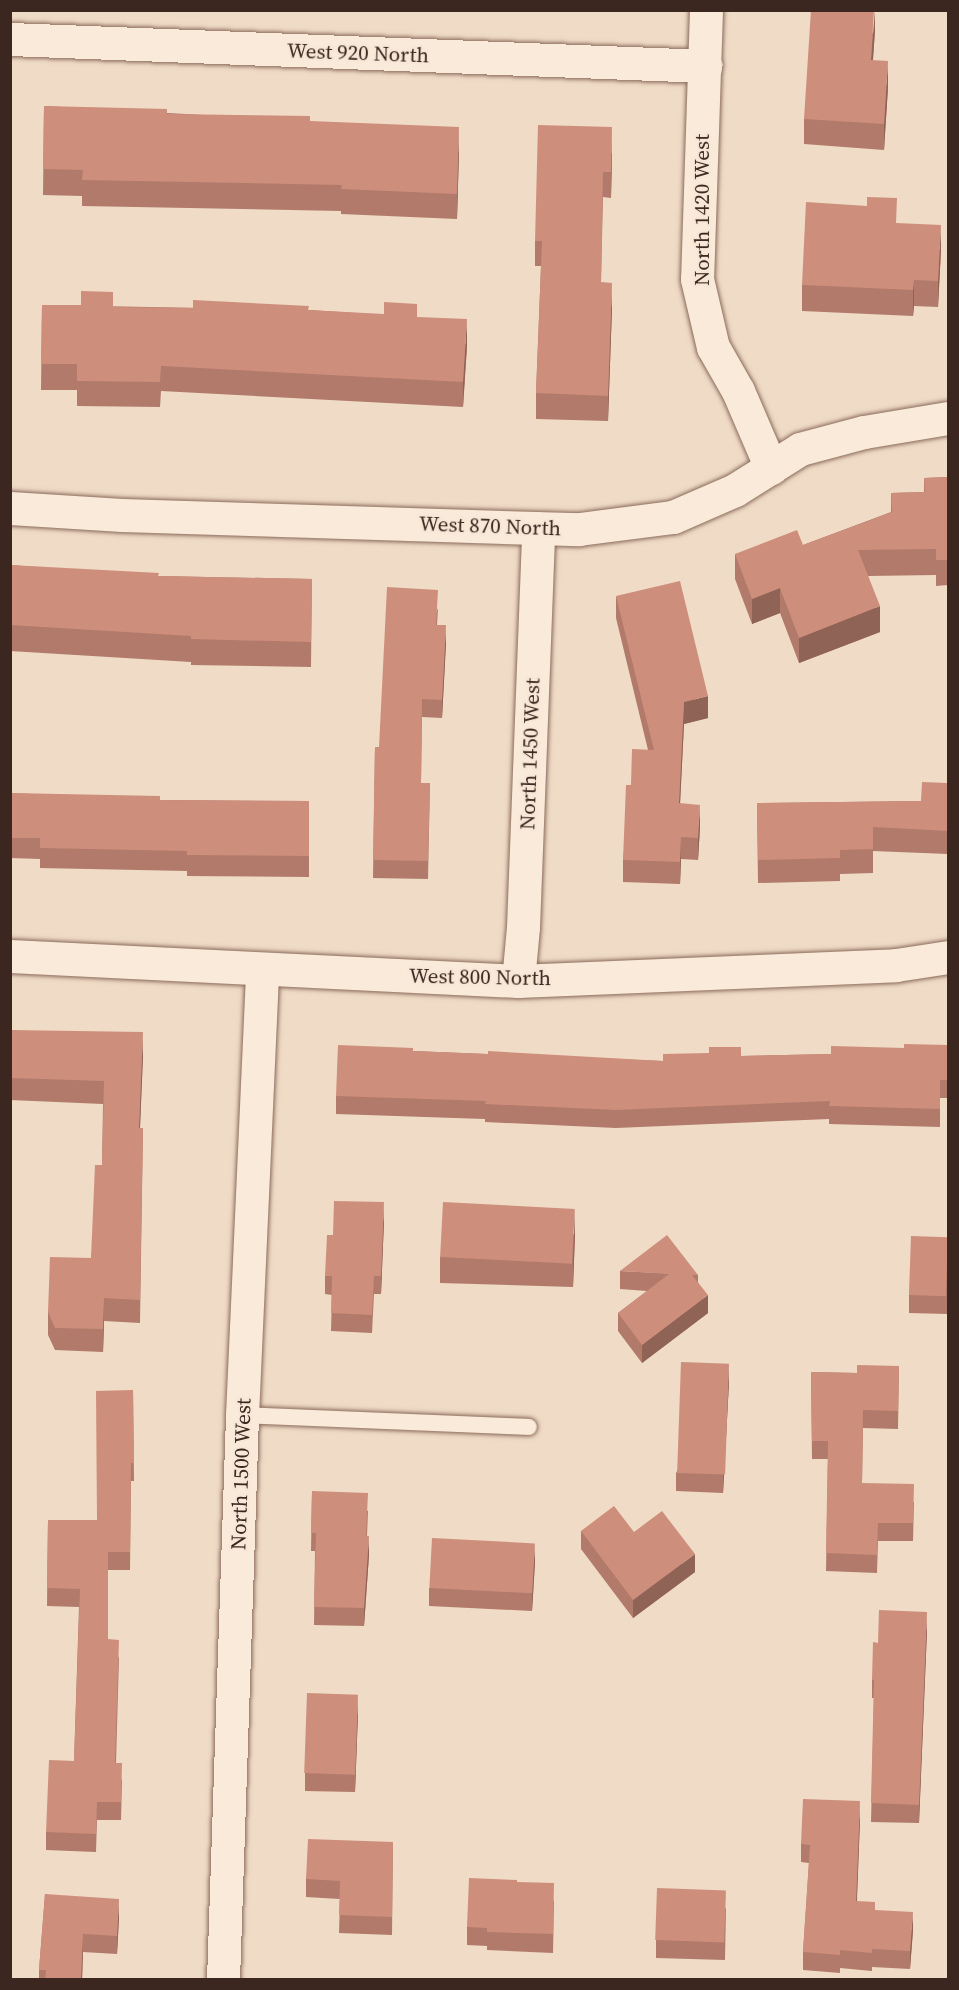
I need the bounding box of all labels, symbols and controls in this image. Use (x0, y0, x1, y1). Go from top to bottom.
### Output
street label: West 920 North (287, 38, 429, 68)
street label: North 1420 West (689, 134, 715, 286)
street label: West 870 North (419, 511, 561, 541)
street label: North 1450 West (515, 677, 545, 831)
street label: West 800 North (409, 963, 551, 991)
street label: North 1500 West (226, 1397, 256, 1551)

